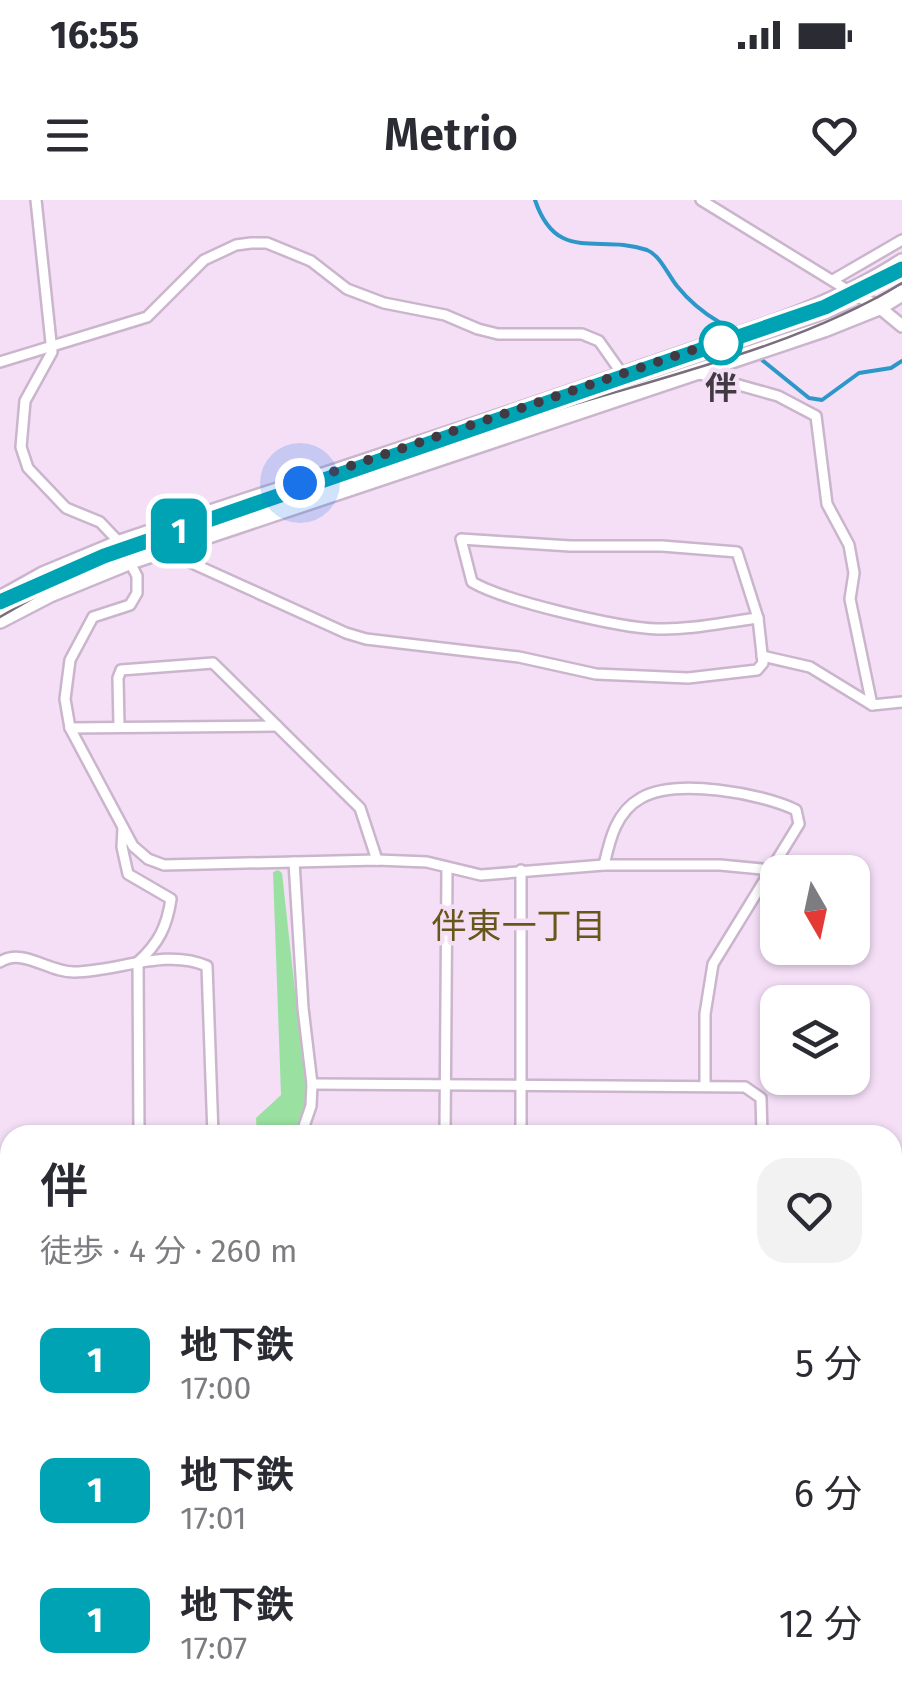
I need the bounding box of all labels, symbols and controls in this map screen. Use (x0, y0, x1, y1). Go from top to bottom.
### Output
text: 16:55 (50, 12, 139, 58)
icon: menu (40, 108, 95, 163)
text: Metrio (384, 108, 518, 162)
icon: heart (807, 108, 862, 163)
marker: 伴 (700, 322, 742, 364)
place label: 伴 (705, 369, 737, 407)
your location (275, 458, 325, 508)
line badge: 1 (146, 498, 212, 564)
text: 1 (171, 510, 187, 552)
north arrow (760, 855, 870, 965)
map controls (760, 855, 870, 1095)
district label: 伴東一丁目 (431, 905, 607, 947)
button: layers (760, 985, 870, 1095)
text: 伴 (40, 1158, 88, 1216)
button: heart (757, 1158, 862, 1263)
text: 徒歩 · 4 分 · 260 m (40, 1232, 297, 1270)
text: 地下鉄 (180, 1322, 294, 1368)
text: 1 (87, 1339, 103, 1381)
text: 5 分 (795, 1341, 862, 1387)
text: 17:00 (180, 1369, 251, 1407)
text: 地下鉄 (180, 1452, 294, 1498)
text: 1 (87, 1469, 103, 1511)
text: 6 分 (794, 1471, 862, 1517)
text: 17:01 (180, 1499, 247, 1537)
text: 地下鉄 (180, 1582, 294, 1628)
text: 1 (87, 1599, 103, 1641)
text: 12 分 (779, 1601, 862, 1647)
text: 17:07 (180, 1629, 247, 1667)

